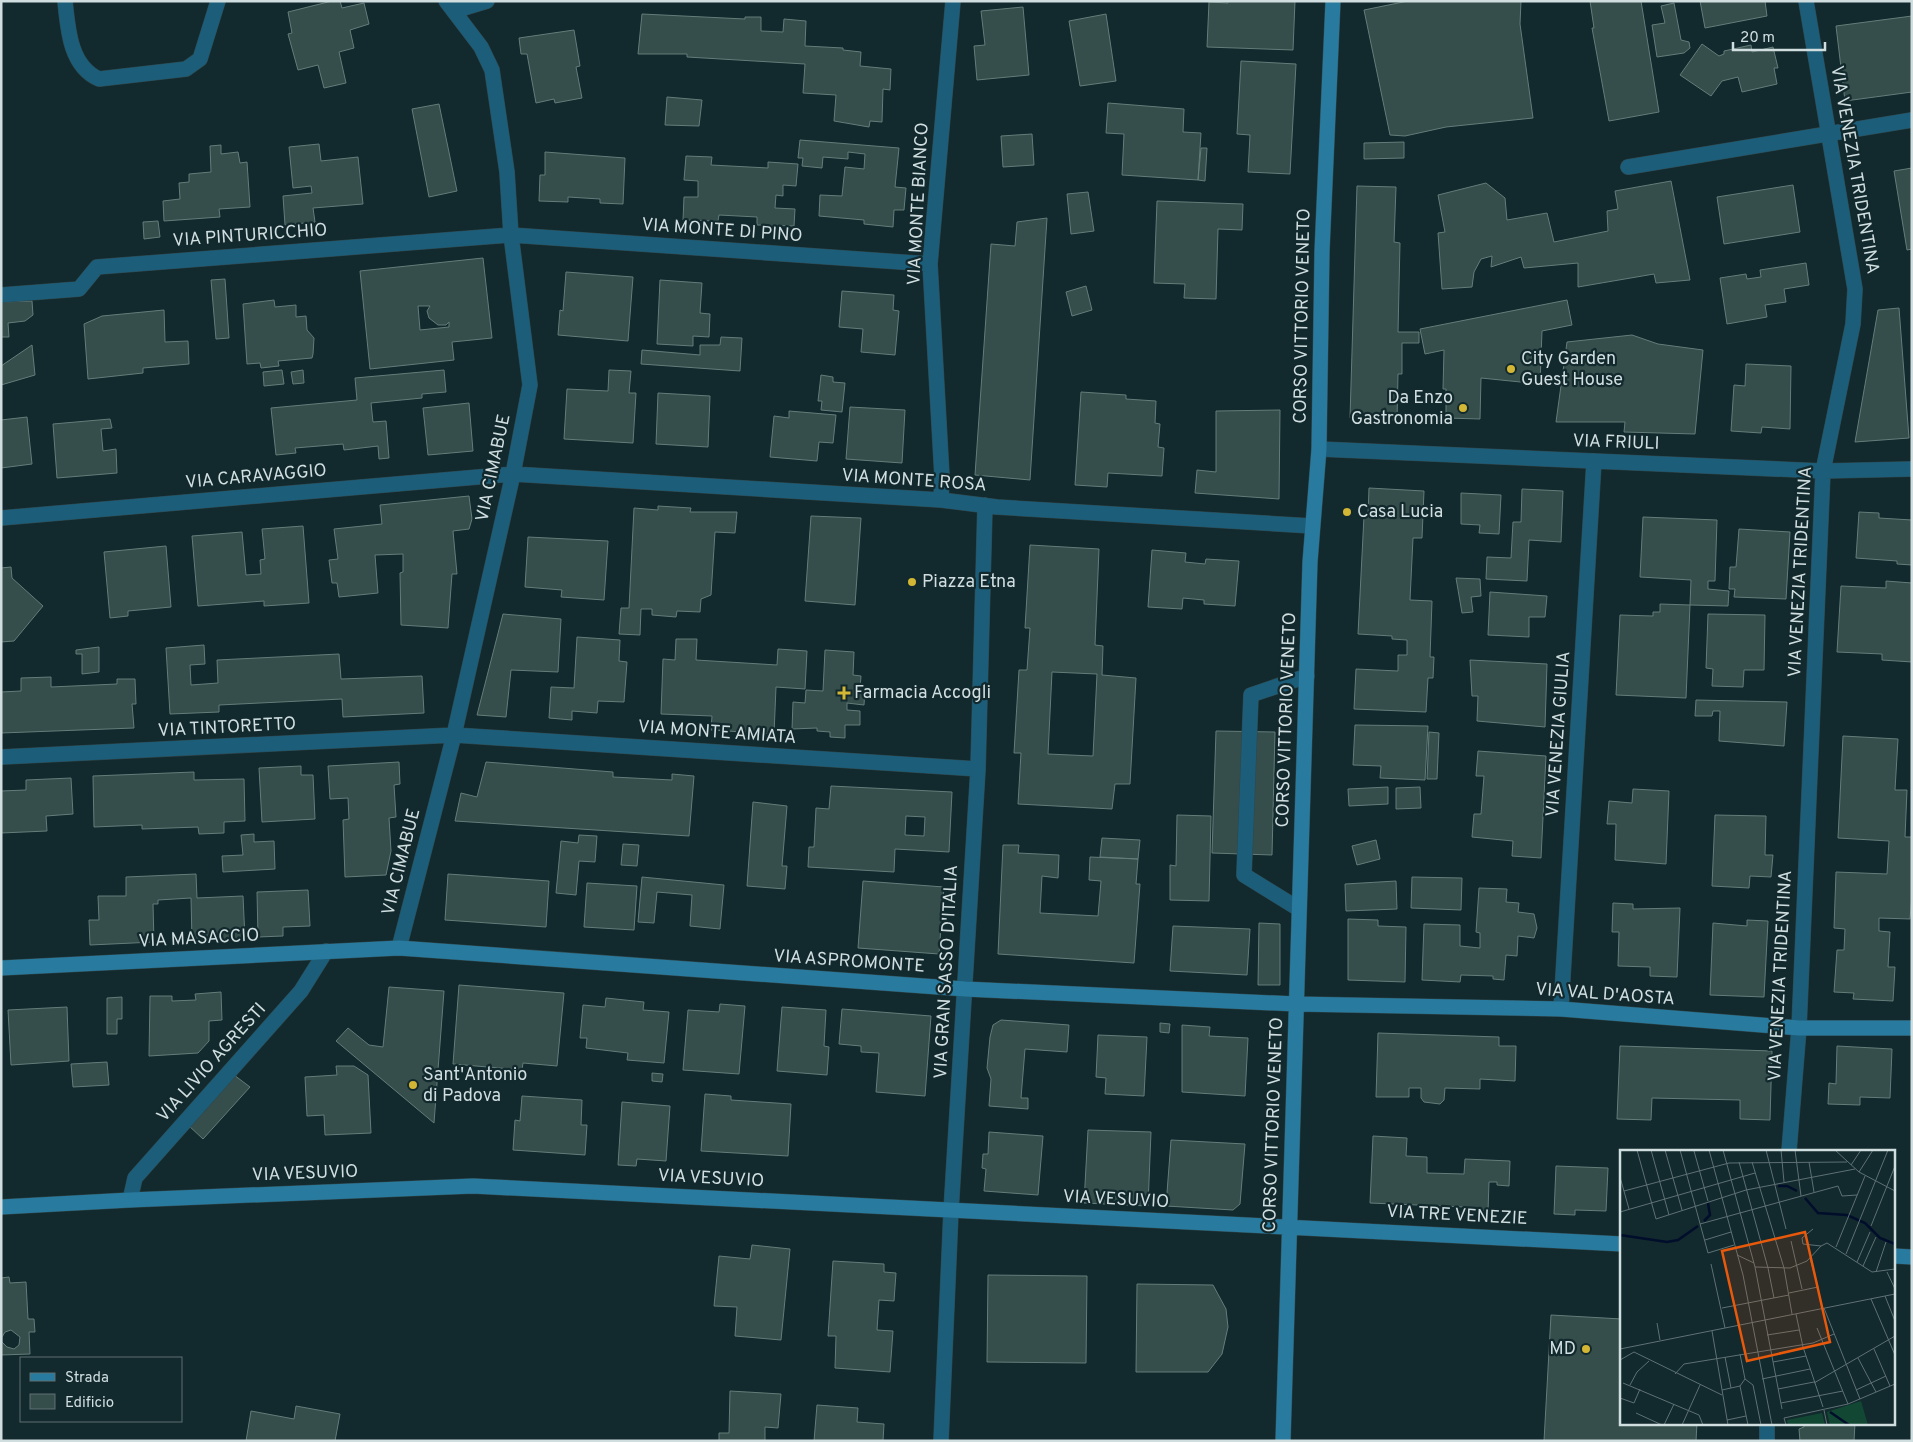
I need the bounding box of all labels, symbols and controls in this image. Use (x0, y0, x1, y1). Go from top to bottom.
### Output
scale bar (1733, 20, 1826, 52)
text: 20 m (1740, 29, 1775, 48)
street label: VIA VENEZIA TRIDENTINA (1824, 64, 1884, 276)
street label: VIA MONTE BIANCO (903, 122, 935, 286)
street label: CORSO VITTORIO VENETO (1290, 208, 1316, 424)
street label: VIA MONTE DI PINO (641, 214, 803, 248)
street label: VIA PINTURICCHIO (172, 219, 328, 253)
place label: City Garden Guest House (1521, 348, 1623, 392)
marker: City Garden Guest House (1505, 363, 1517, 375)
place label: Da Enzo Gastronomia (1351, 387, 1453, 431)
marker: Da Enzo Gastronomia (1457, 402, 1469, 414)
street label: VIA CIMABUE (471, 412, 517, 524)
street label: VIA FRIULI (1572, 430, 1660, 456)
street label: VIA CARAVAGGIO (184, 459, 328, 495)
street label: VIA MONTE ROSA (841, 464, 987, 498)
street label: VIA VENEZIA TRIDENTINA (1784, 466, 1818, 678)
place label: Casa Lucia (1357, 501, 1443, 524)
marker: Casa Lucia (1341, 506, 1353, 518)
place label: Piazza Etna (922, 571, 1016, 594)
marker: Piazza Etna (906, 576, 918, 588)
street label: CORSO VITTORIO VENETO (1272, 612, 1302, 828)
street label: VIA VENEZIA GIULIA (1542, 650, 1576, 818)
place label: Farmacia Accogli (854, 682, 991, 705)
marker: Farmacia Accogli (838, 687, 850, 699)
street label: VIA TINTORETTO (157, 713, 297, 743)
street label: VIA MONTE AMIATA (637, 716, 797, 750)
street label: VIA CIMABUE (378, 806, 426, 918)
street label: VIA GRAN SASSO D'ITALIA (930, 864, 964, 1080)
street label: VIA VENEZIA TRIDENTINA (1764, 870, 1798, 1082)
street label: VIA MASACCIO (138, 924, 260, 954)
street label: VIA ASPROMONTE (772, 945, 926, 979)
street label: VIA VAL D'AOSTA (1535, 979, 1675, 1011)
street label: VIA LIVIO AGRESTI (152, 998, 272, 1128)
street label: CORSO VITTORIO VENETO (1259, 1017, 1289, 1233)
place label: Sant'Antonio di Padova (423, 1064, 527, 1108)
marker: Sant'Antonio di Padova (407, 1079, 419, 1091)
inset map (1620, 1150, 1896, 1424)
street label: VIA VESUVIO (251, 1161, 359, 1187)
street label: VIA VESUVIO (657, 1165, 765, 1193)
street label: VIA VESUVIO (1062, 1186, 1170, 1214)
street label: VIA TRE VENEZIE (1386, 1201, 1528, 1231)
place label: MD (1549, 1338, 1576, 1361)
marker: MD (1580, 1343, 1592, 1355)
legend (20, 1357, 182, 1422)
text: Strada (65, 1369, 109, 1388)
text: Edificio (65, 1394, 114, 1413)

